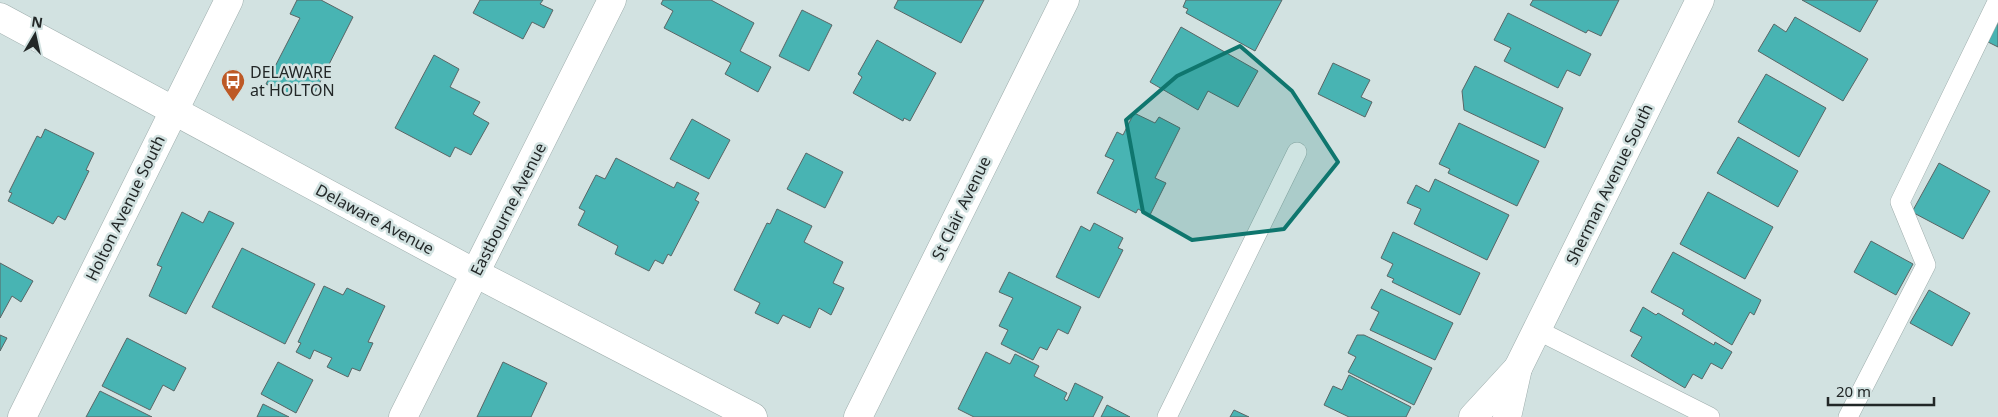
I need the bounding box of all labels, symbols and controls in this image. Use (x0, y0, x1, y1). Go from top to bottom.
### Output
north arrow (10, 10, 60, 60)
text: N (30, 11, 44, 32)
place label: DELAWARE at HOLTON (250, 61, 335, 101)
bus stop icon: DELAWARE at HOLTON (220, 68, 246, 102)
street label: Sherman Avenue South (1560, 100, 1658, 268)
street label: Holton Avenue South (80, 131, 170, 285)
street label: Eastbourne Avenue (465, 139, 551, 279)
street label: St Clair Avenue (926, 152, 996, 264)
street label: Delaware Avenue (312, 179, 438, 259)
scale bar (1828, 374, 1934, 406)
text: 20 m (1836, 381, 1871, 401)

